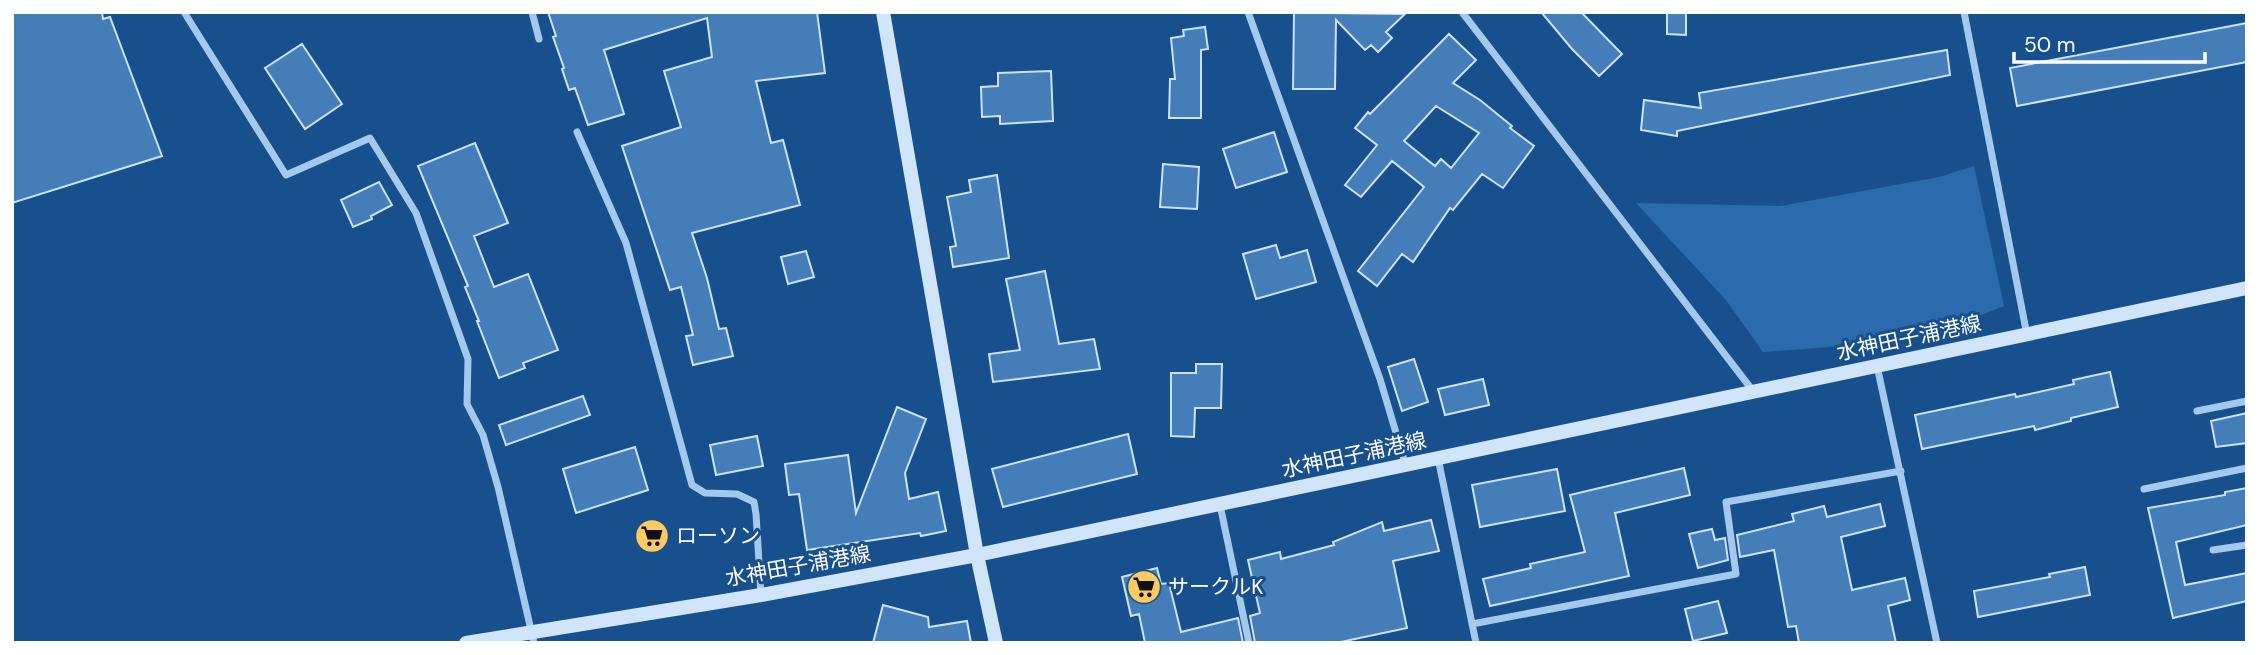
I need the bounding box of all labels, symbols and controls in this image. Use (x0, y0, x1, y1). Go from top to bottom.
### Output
scale bar (2014, 21, 2205, 65)
text: 50 m (2024, 31, 2075, 59)
street label: 水神田子浦港線 (1834, 309, 1984, 367)
street label: 水神田子浦港線 (1279, 426, 1429, 484)
supermarket icon: ローソン (633, 517, 671, 555)
place label: ローソン (676, 522, 760, 550)
street label: 水神田子浦港線 (723, 539, 873, 593)
supermarket icon: サークルK (1125, 568, 1163, 606)
place label: サークルK (1168, 573, 1264, 601)

